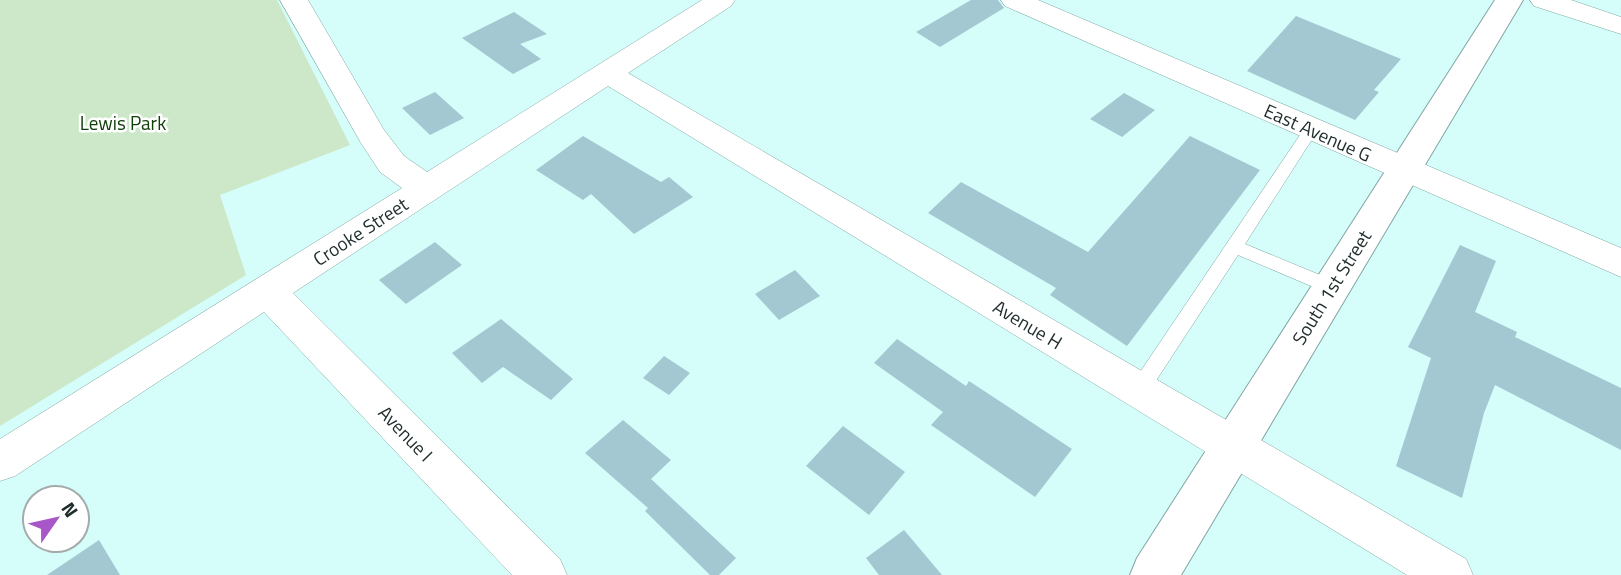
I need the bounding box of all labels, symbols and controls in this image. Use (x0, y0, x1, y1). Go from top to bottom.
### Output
street label: East Avenue G (1260, 95, 1376, 169)
park label: Lewis Park (80, 108, 166, 137)
street label: Crooke Street (307, 189, 414, 273)
street label: South 1st Street (1284, 224, 1378, 350)
street label: Avenue H (988, 292, 1068, 356)
street label: Avenue I (372, 398, 440, 468)
north arrow (21, 484, 91, 554)
text: N (55, 496, 86, 523)

